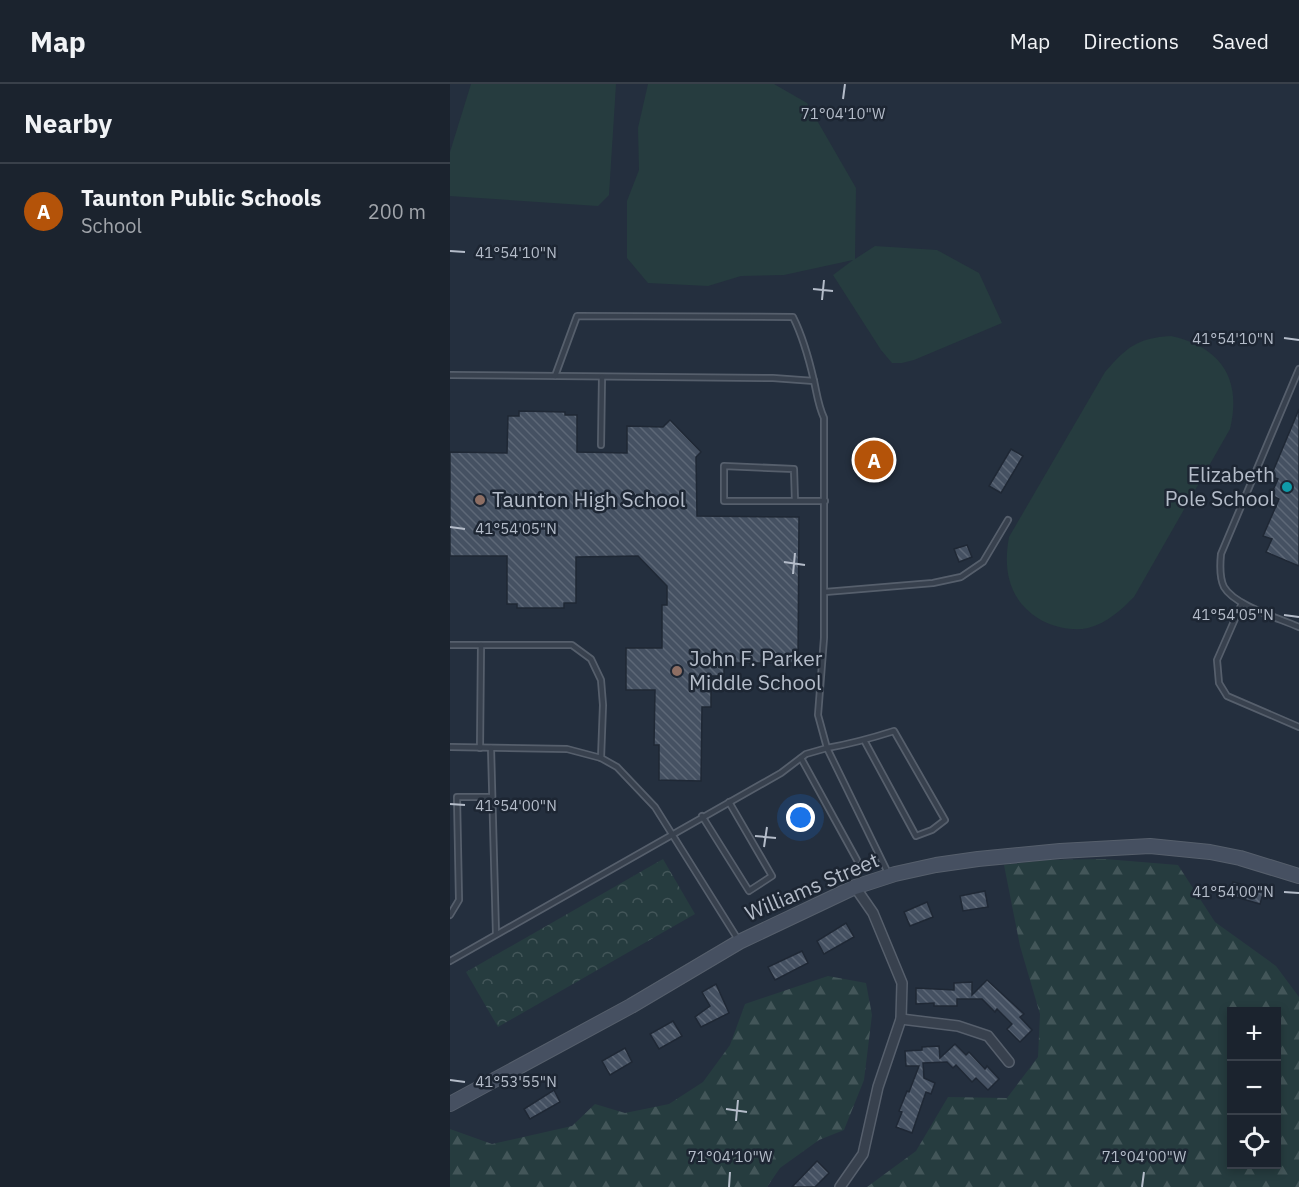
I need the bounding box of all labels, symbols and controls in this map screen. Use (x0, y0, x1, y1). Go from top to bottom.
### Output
text: Map (30, 23, 86, 60)
text: Map (1010, 27, 1050, 55)
text: Directions (1083, 27, 1179, 55)
text: Saved (1212, 27, 1269, 55)
text: 71°04'10"W (801, 104, 886, 123)
text: Nearby (24, 106, 112, 140)
text: Taunton Public Schools (81, 183, 321, 212)
text: A (37, 198, 50, 225)
text: 200 m (368, 198, 426, 225)
text: School (81, 212, 142, 239)
text: 41°54'10"N (475, 243, 557, 262)
text: 41°54'10"N (1192, 329, 1274, 348)
pin: A (854, 438, 894, 482)
place label: Elizabeth Pole School (1165, 460, 1275, 512)
marker: Elizabeth Pole School (1280, 480, 1294, 494)
place label: Taunton High School (492, 485, 686, 513)
marker: Taunton High School (473, 493, 487, 507)
text: 41°54'05"N (475, 519, 557, 538)
text: 41°54'05"N (1192, 605, 1274, 624)
place label: John F. Parker Middle School (689, 644, 823, 696)
marker: John F. Parker Middle School (670, 664, 684, 678)
text: 41°54'00"N (475, 796, 557, 815)
your location (786, 803, 815, 832)
street label: Williams Street (740, 845, 883, 927)
text: 41°54'00"N (1192, 882, 1274, 901)
map controls (1227, 1007, 1281, 1169)
button: + (1227, 1007, 1281, 1061)
button: − (1227, 1061, 1281, 1115)
text: 41°53'55"N (475, 1072, 557, 1091)
button: locate (1227, 1115, 1281, 1169)
text: 71°04'10"W (688, 1147, 773, 1166)
text: 71°04'00"W (1102, 1147, 1187, 1166)

